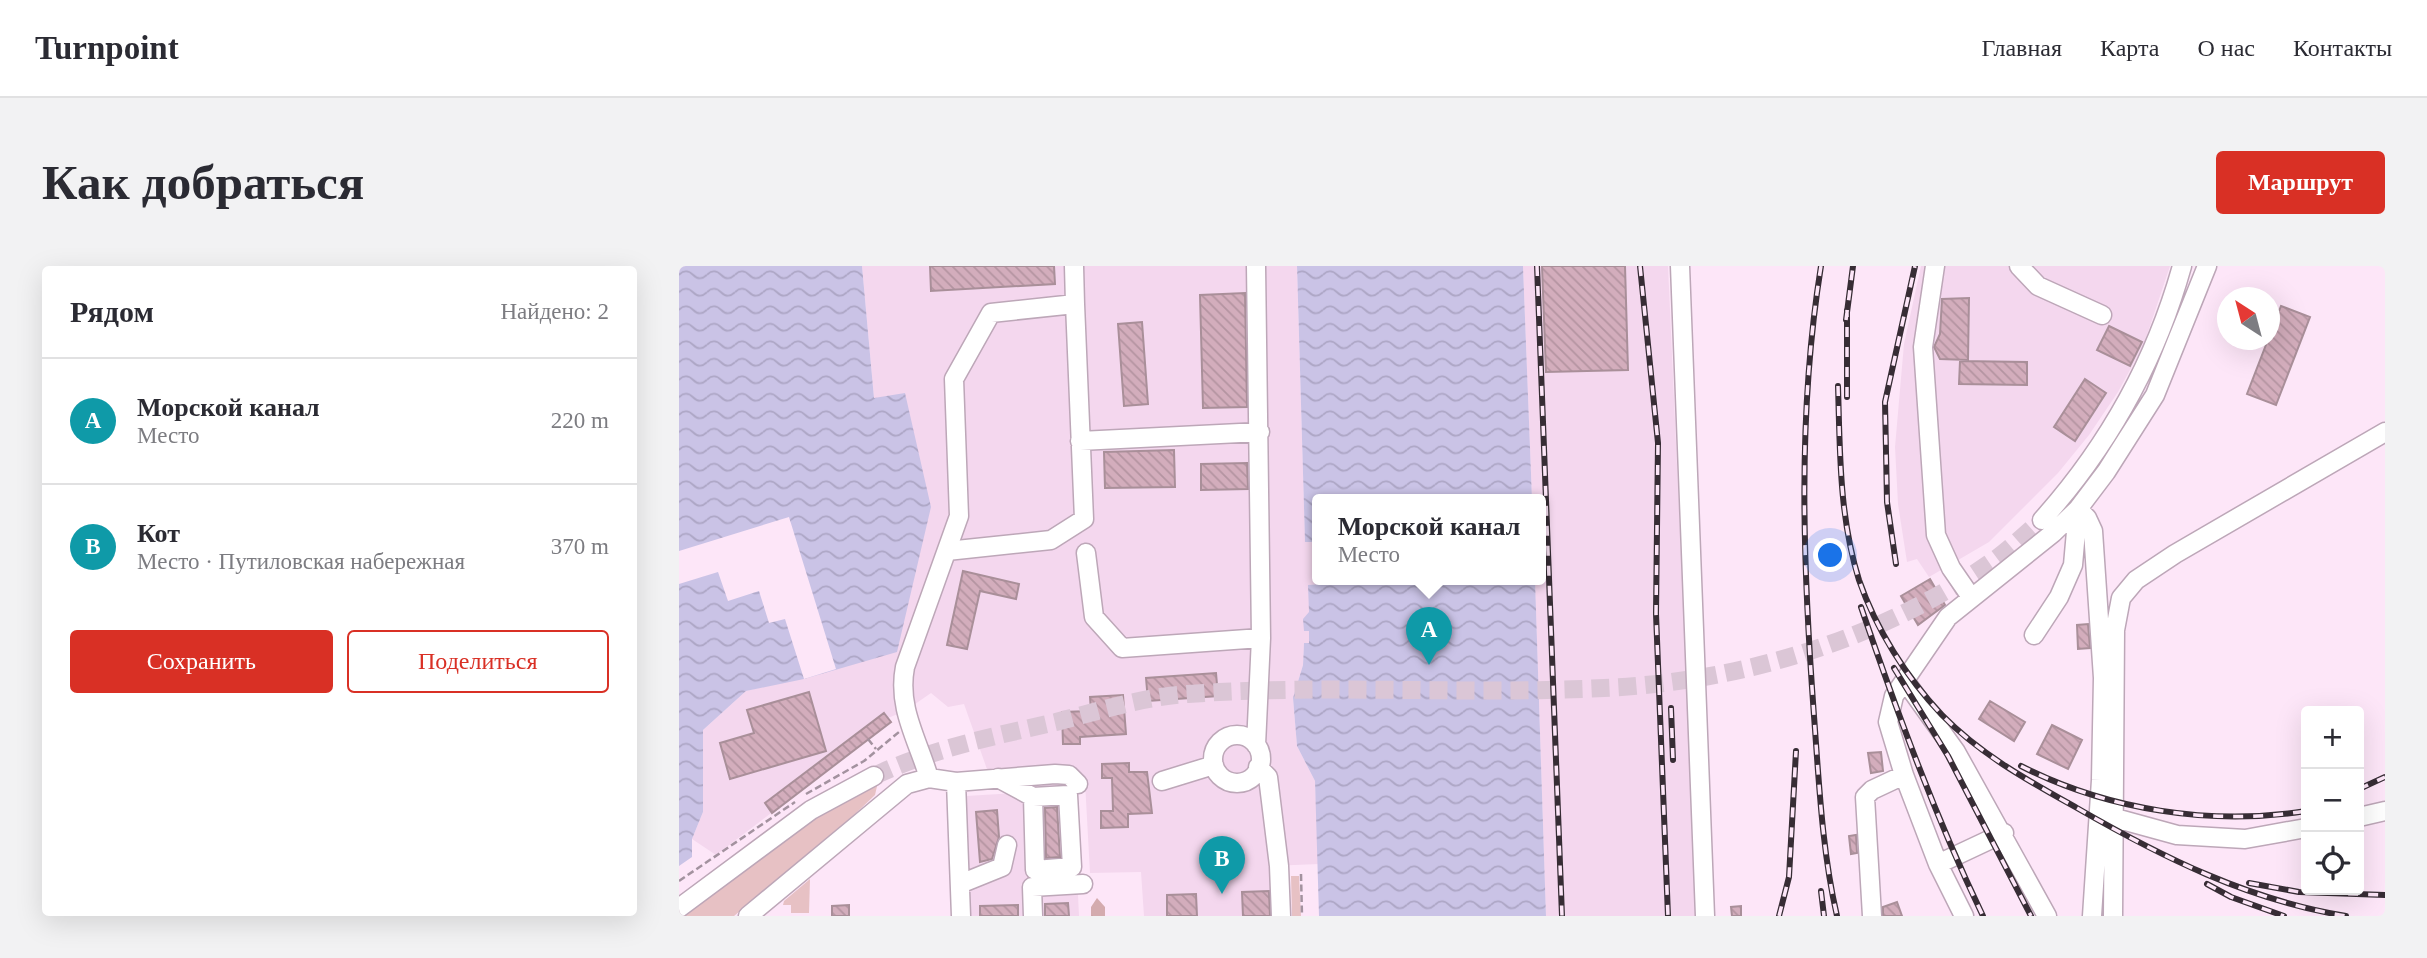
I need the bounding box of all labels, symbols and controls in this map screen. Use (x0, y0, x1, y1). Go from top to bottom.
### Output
text: Turnpoint (35, 30, 179, 66)
text: Главная (1981, 35, 2062, 61)
text: Карта (2100, 35, 2159, 61)
text: О нас (2197, 35, 2255, 61)
text: Контакты (2293, 35, 2392, 61)
button: Маршрут (2216, 151, 2385, 214)
text: Как добраться (42, 155, 364, 210)
north arrow (2217, 287, 2280, 350)
text: Рядом (70, 295, 154, 328)
text: Найдено: 2 (501, 299, 609, 324)
text: Морской канал (137, 393, 320, 422)
text: A (85, 408, 101, 433)
text: 220 m (551, 408, 609, 433)
text: Место (137, 423, 199, 448)
popup (1312, 494, 1546, 585)
text: Морской канал (1338, 512, 1520, 541)
text: Кот (137, 519, 180, 548)
text: B (85, 534, 101, 559)
text: 370 m (551, 534, 609, 559)
your location (1813, 538, 1847, 572)
text: Место (1338, 542, 1400, 567)
text: Место · Путиловская набережная (137, 549, 465, 574)
pin: A (1406, 607, 1452, 665)
button: Сохранить (70, 630, 333, 693)
button: Поделиться (347, 630, 609, 693)
map controls (2301, 706, 2364, 895)
button: + (2301, 706, 2364, 769)
button: − (2301, 769, 2364, 832)
button: locate (2301, 832, 2364, 895)
pin: B (1199, 836, 1245, 894)

